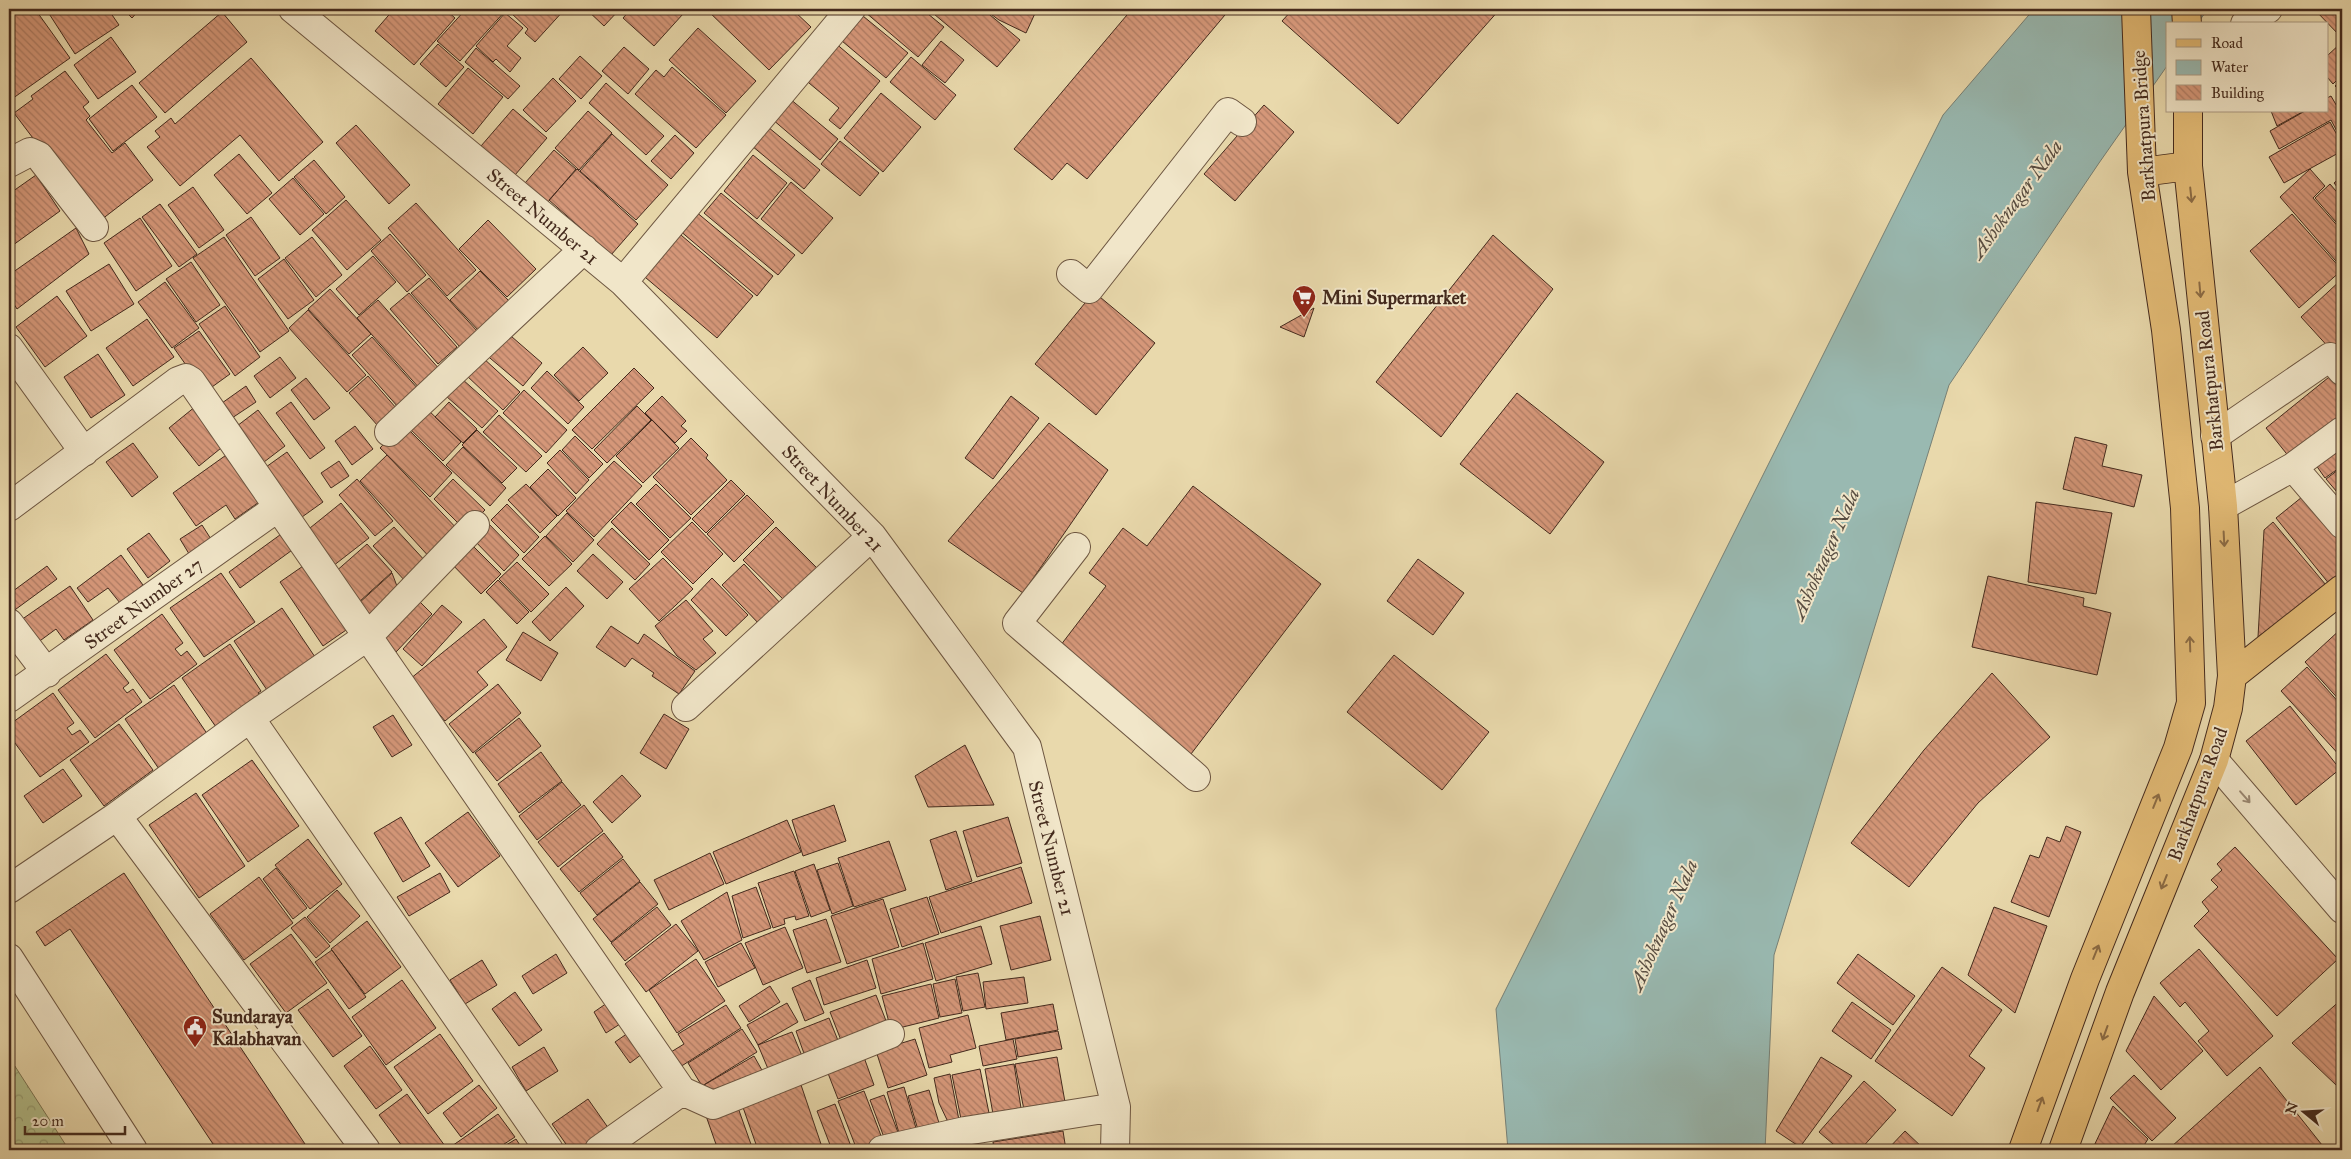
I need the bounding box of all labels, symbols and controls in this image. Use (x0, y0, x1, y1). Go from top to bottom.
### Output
legend (2166, 22, 2328, 112)
text: Road (2211, 34, 2243, 52)
street label: Barkhatpura Bridge (2127, 49, 2161, 202)
text: Water (2211, 58, 2248, 76)
text: Building (2211, 84, 2265, 102)
water label: Ashoknagar Nala (1964, 135, 2067, 265)
street label: Street Number 21 (482, 163, 603, 270)
one-way arrow (2186, 187, 2196, 203)
one-way arrow (2195, 282, 2205, 298)
supermarket icon: Mini Supermarket (1291, 284, 1317, 318)
place label: Mini Supermarket (1322, 286, 1467, 310)
street label: Barkhatpura Road (2191, 309, 2228, 452)
street label: Street Number 21 (777, 440, 888, 557)
water label: Ashoknagar Nala (1785, 485, 1865, 625)
one-way arrow (2220, 531, 2229, 547)
street label: Street Number 27 (80, 553, 207, 654)
one-way arrow (2185, 637, 2194, 653)
street label: Barkhatpura Road (2163, 724, 2233, 864)
street label: Street Number 21 (1024, 778, 1079, 918)
one-way arrow (2240, 790, 2251, 803)
one-way arrow (2152, 794, 2162, 809)
water label: Ashoknagar Nala (1623, 856, 1703, 996)
one-way arrow (2159, 874, 2169, 889)
one-way arrow (2092, 945, 2101, 960)
place label: Sundaraya Kalabhavan (212, 1005, 302, 1050)
public building icon: Sundaraya Kalabhavan (182, 1014, 208, 1048)
one-way arrow (2100, 1025, 2109, 1040)
north arrow (2278, 1086, 2328, 1136)
one-way arrow (2036, 1097, 2045, 1113)
text: N (2282, 1100, 2302, 1116)
scale bar (25, 1104, 125, 1136)
text: 20 m (32, 1112, 64, 1130)

